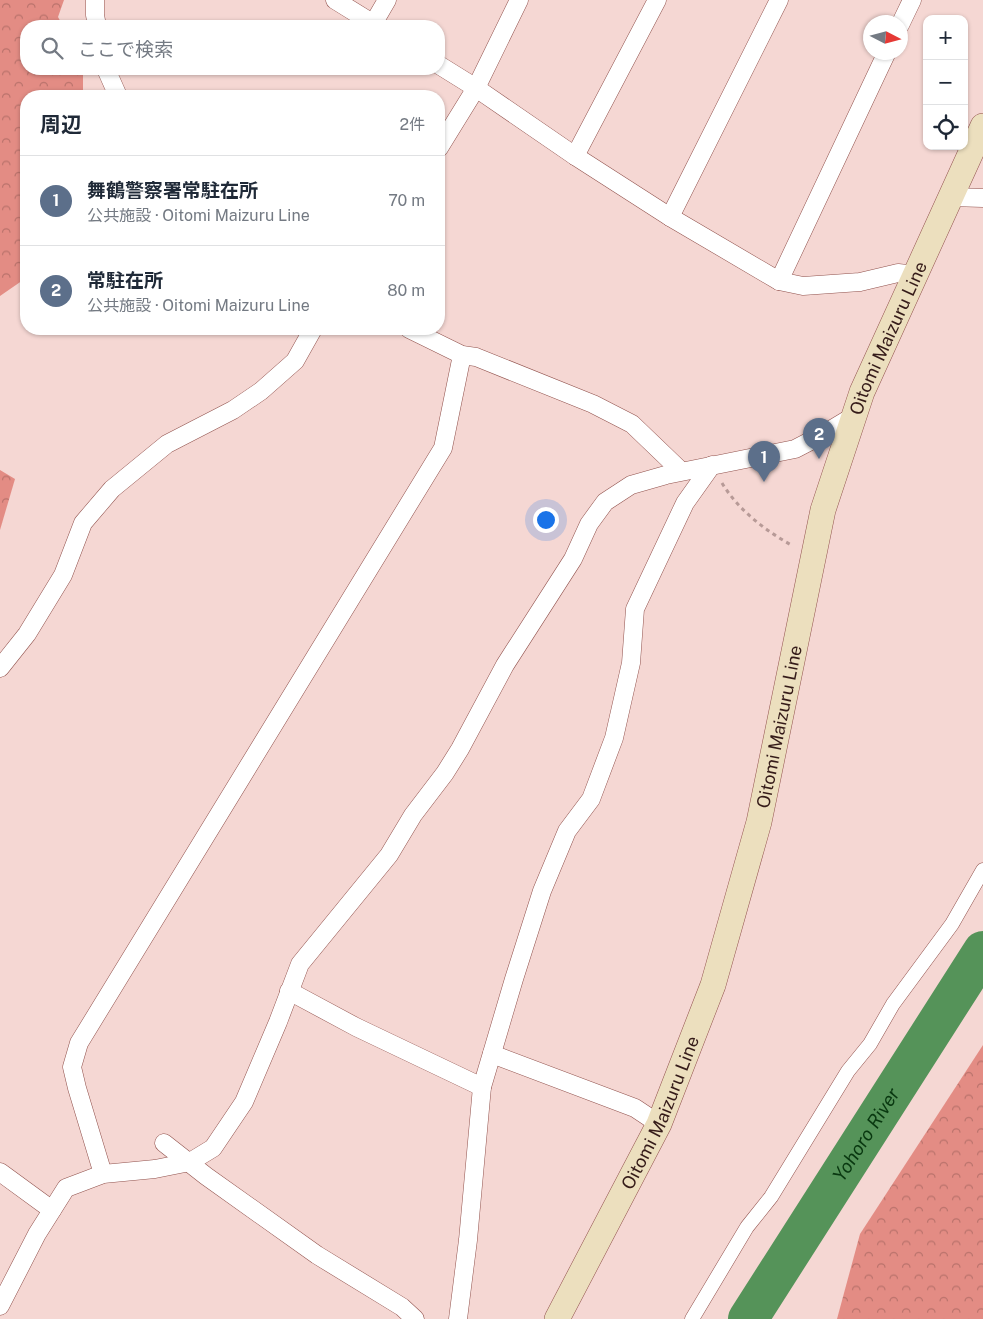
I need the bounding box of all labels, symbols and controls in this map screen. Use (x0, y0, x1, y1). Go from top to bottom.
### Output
north arrow (863, 15, 908, 60)
map controls (923, 15, 968, 150)
button: + (923, 15, 968, 60)
search box (20, 20, 445, 75)
icon: search (38, 34, 66, 62)
text: ここで検索 (78, 38, 173, 60)
button: − (923, 60, 968, 105)
button: locate (923, 105, 968, 150)
text: 周辺 (40, 112, 82, 137)
text: 2件 (399, 115, 425, 134)
text: 舞鶴警察署常駐在所 (87, 179, 258, 201)
text: 1 (53, 191, 59, 210)
text: 70 m (388, 191, 425, 210)
text: 公共施設 · Oitomi Maizuru Line (87, 206, 310, 225)
street label: Oitomi Maizuru Line (845, 258, 931, 417)
text: 常駐在所 (87, 269, 163, 291)
text: 2 (51, 281, 61, 300)
text: 80 m (387, 281, 425, 300)
text: 公共施設 · Oitomi Maizuru Line (87, 296, 310, 315)
pin: 2 (803, 418, 835, 459)
pin: 1 (748, 441, 780, 482)
your location (533, 507, 559, 533)
street label: Oitomi Maizuru Line (752, 643, 806, 810)
street label: Oitomi Maizuru Line (616, 1033, 703, 1193)
water label: Yohoro River (828, 1083, 904, 1185)

